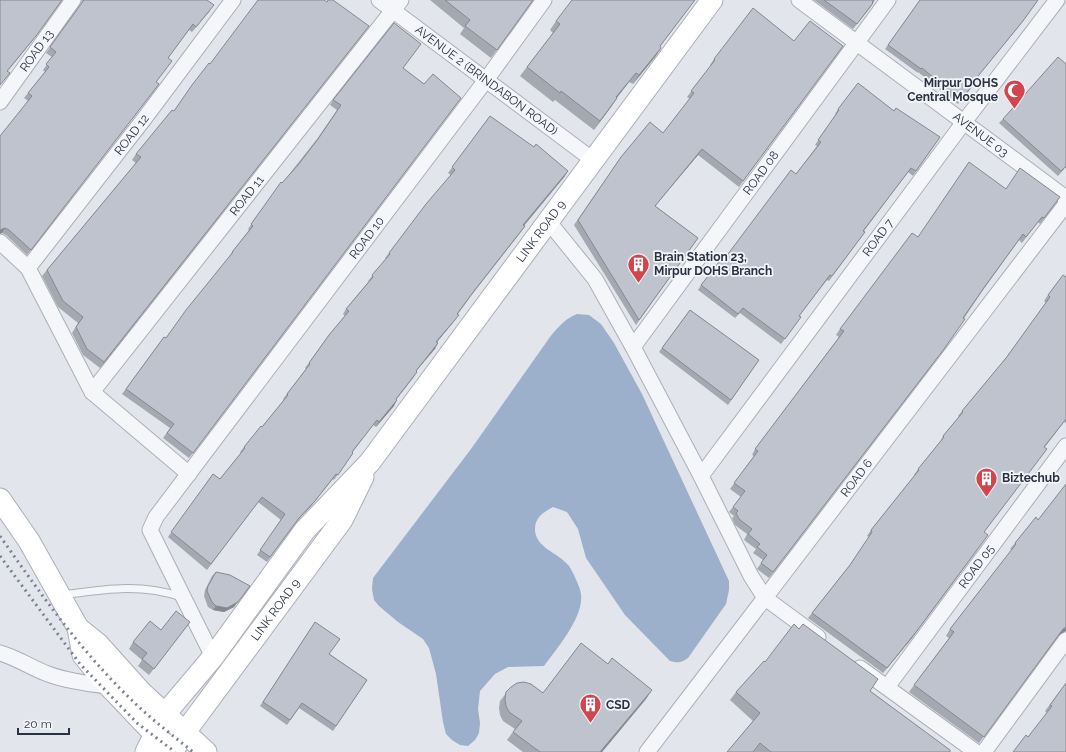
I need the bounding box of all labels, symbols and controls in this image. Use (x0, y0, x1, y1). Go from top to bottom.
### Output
street label: AVENUE 2 (BRINDABON ROAD) (412, 22, 560, 138)
street label: ROAD 13 (17, 27, 56, 74)
place label: Mirpur DOHS Central Mosque (907, 76, 998, 104)
mosque icon: Mirpur DOHS Central Mosque (1001, 77, 1027, 110)
street label: AVENUE 03 (950, 110, 1011, 160)
street label: ROAD 12 (112, 112, 152, 158)
street label: ROAD 08 (740, 148, 782, 198)
street label: ROAD 11 (227, 173, 267, 218)
street label: LINK ROAD 9 (513, 198, 568, 265)
street label: ROAD 10 (347, 214, 387, 261)
street label: ROAD 7 (860, 216, 897, 259)
place label: Brain Station 23, Mirpur DOHS Branch (654, 250, 772, 278)
building icon: Brain Station 23, Mirpur DOHS Branch (625, 251, 651, 284)
street label: ROAD 6 (838, 456, 875, 499)
building icon: Biztechub (974, 465, 1000, 498)
place label: Biztechub (1002, 471, 1060, 485)
street label: ROAD 05 (956, 542, 997, 591)
street label: LINK ROAD 9 (248, 576, 303, 643)
building icon: CSD (578, 692, 604, 725)
place label: CSD (606, 698, 631, 712)
scale bar (18, 710, 69, 736)
text: 20 m (24, 717, 52, 731)

